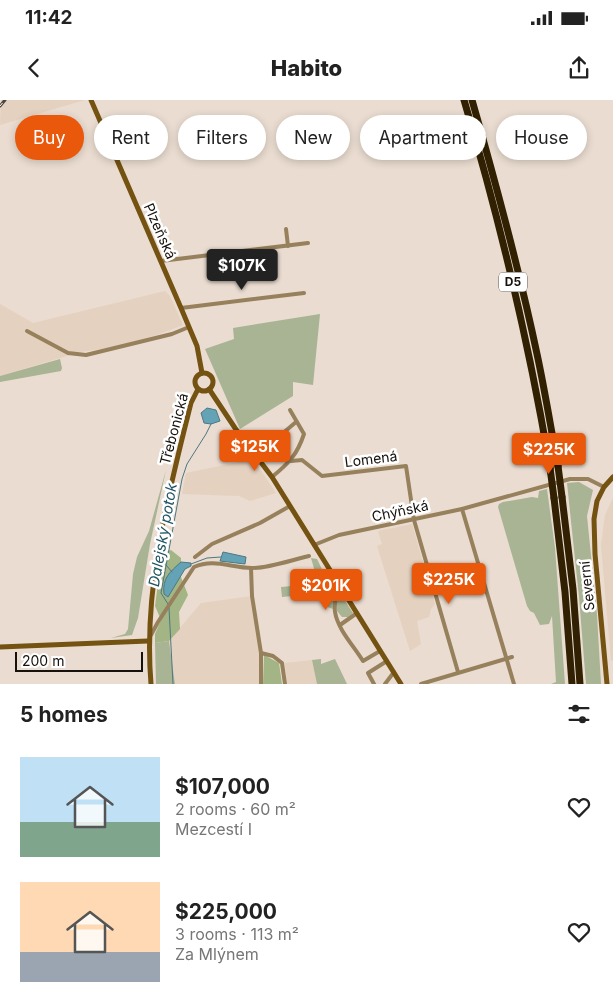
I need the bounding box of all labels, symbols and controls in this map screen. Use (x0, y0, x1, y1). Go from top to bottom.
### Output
text: 11:42 (25, 6, 73, 29)
icon: back (20, 54, 48, 82)
icon: share (565, 54, 593, 82)
text: Habito (271, 55, 342, 81)
chip: Buy (15, 115, 84, 160)
chip: Rent (94, 115, 168, 160)
chip: Filters (178, 115, 266, 160)
chip: New (276, 115, 350, 160)
chip: Apartment (360, 115, 486, 160)
chip: House (496, 115, 587, 160)
street label: Plzeňská (141, 200, 180, 261)
pin: $107K (207, 248, 277, 291)
text: $107K (218, 255, 266, 275)
road number: D5 (499, 272, 527, 292)
street label: Třebonická (156, 391, 191, 467)
pin: $125K (220, 430, 290, 472)
pin: $225K (514, 432, 584, 475)
text: $125K (230, 436, 280, 456)
text: $225K (523, 439, 575, 459)
street label: Lomená (344, 447, 398, 470)
water label: Dalejský potok (144, 481, 181, 588)
street label: Chýňská (370, 496, 430, 525)
street label: Severní (575, 560, 598, 612)
pin: $225K (414, 562, 484, 605)
pin: $201K (291, 568, 361, 611)
text: $225K (423, 569, 475, 589)
text: $201K (301, 575, 351, 595)
scale bar (15, 649, 142, 672)
text: 200 m (22, 652, 64, 669)
icon: filters (565, 700, 593, 728)
text: 5 homes (20, 702, 108, 727)
text: $107,000 (175, 774, 270, 799)
icon: home (60, 777, 120, 837)
icon: heart (565, 793, 593, 821)
text: 2 rooms · 60 m² (175, 799, 296, 819)
text: Mezcestí Ⅰ (175, 819, 252, 839)
text: $225,000 (175, 899, 277, 924)
icon: home (60, 902, 120, 962)
icon: heart (565, 918, 593, 946)
text: 3 rooms · 113 m² (175, 924, 299, 944)
text: Za Mlýnem (175, 944, 259, 964)

